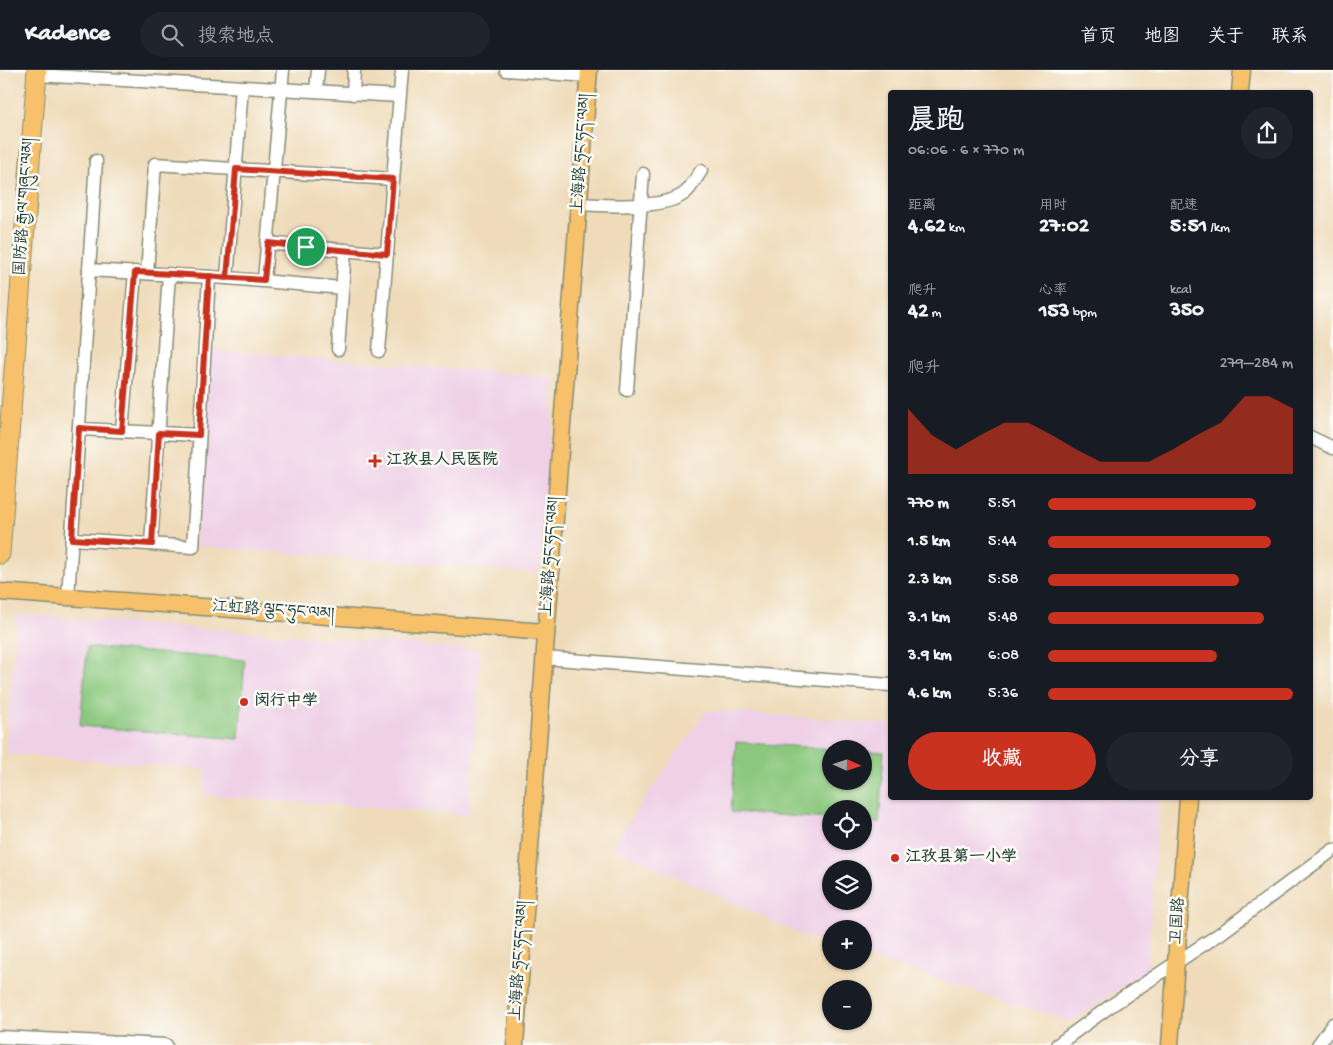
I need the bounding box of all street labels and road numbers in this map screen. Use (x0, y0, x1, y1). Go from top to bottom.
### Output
street label: 上海路 ཧྲང་ཧད་ལམ། (567, 93, 598, 215)
street label: 国防路 རྒྱལ་གཞུང་ལམ། (10, 137, 41, 277)
street label: 上海路 ཧྲང་ཧད་ལམ། (536, 496, 567, 618)
street label: 江虹路 ལྕང་ཧུང་ལམ། (211, 596, 336, 627)
street label: 卫国路 (1166, 896, 1190, 946)
street label: 上海路 ཧྲང་ཧད་ལམ། (505, 900, 536, 1022)

